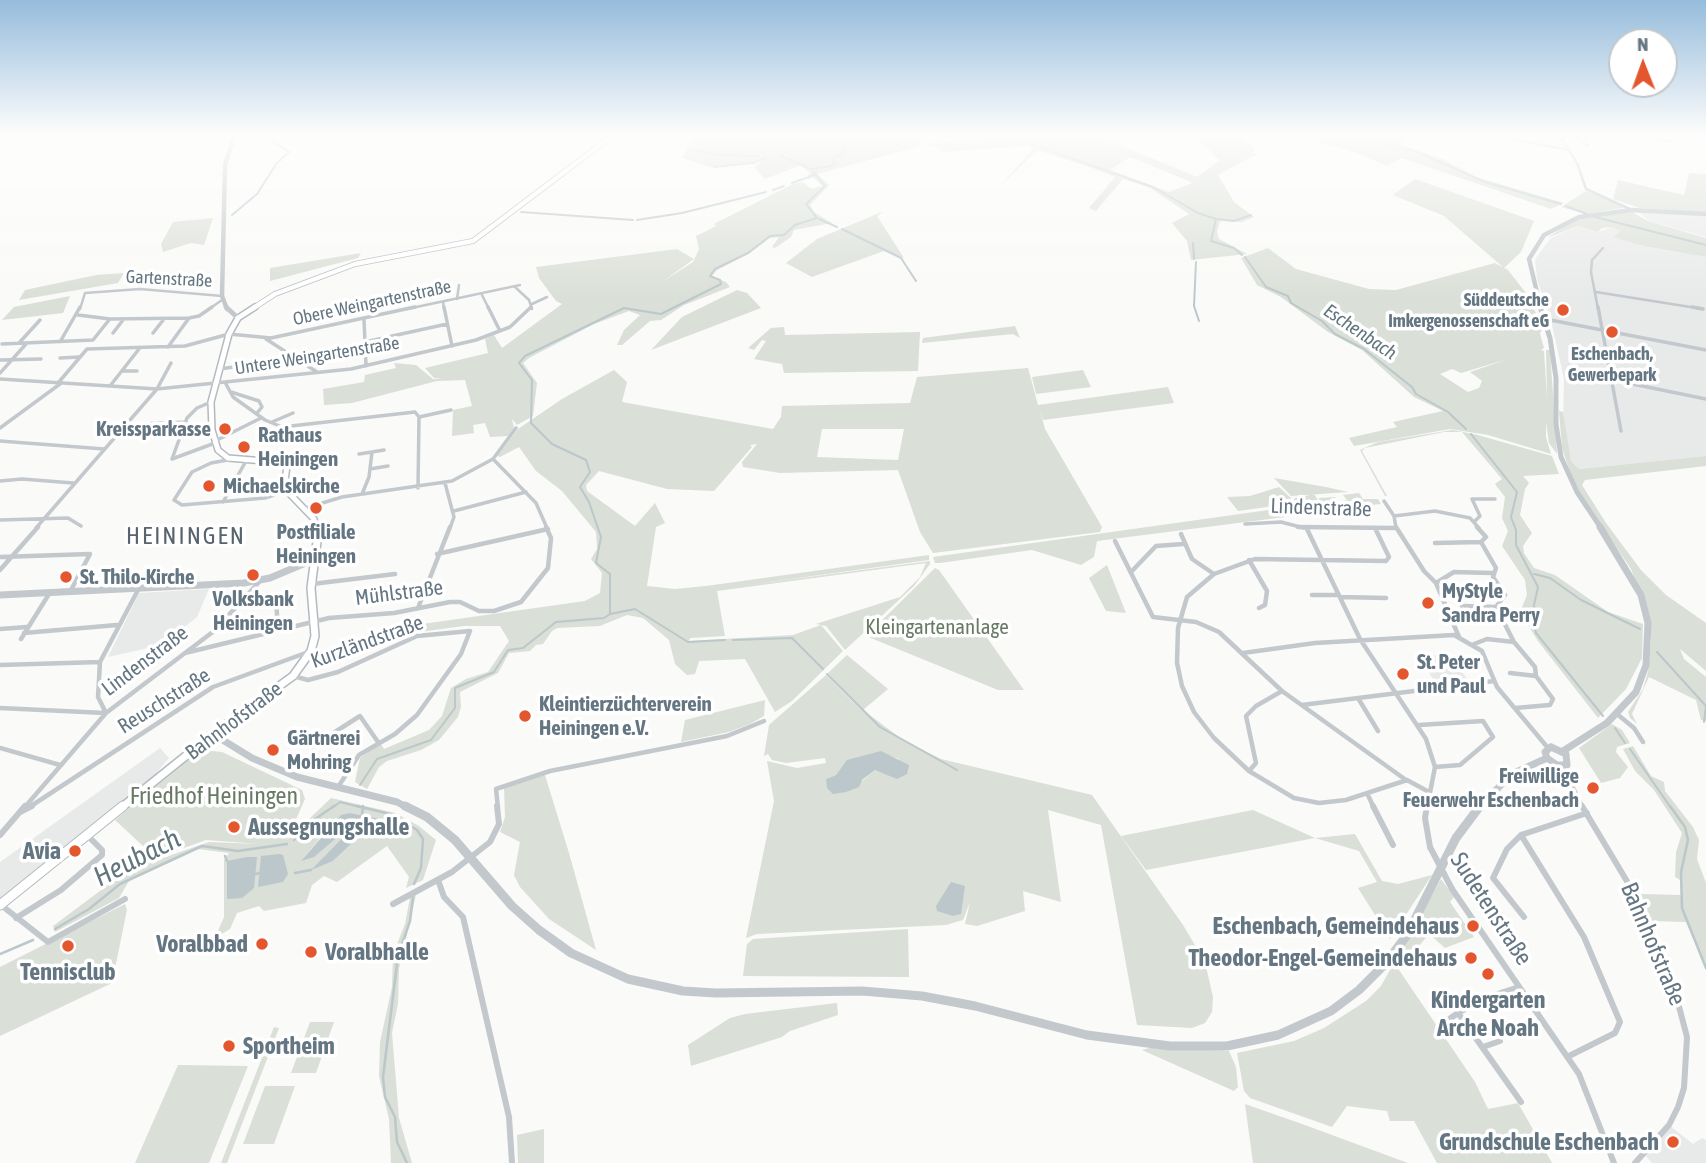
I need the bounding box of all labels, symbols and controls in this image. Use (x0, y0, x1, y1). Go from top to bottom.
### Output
north arrow (1608, 28, 1678, 98)
text: N (1637, 33, 1648, 55)
street label: Gartenstraße (125, 266, 213, 292)
street label: Obere Weingartenstraße (291, 276, 453, 330)
place label: Süddeutsche Imkergenossenschaft eG (1388, 289, 1549, 332)
water label: Eschenbach (1319, 299, 1401, 365)
marker: Süddeutsche Imkergenossenschaft eG (1555, 302, 1571, 318)
marker: Eschenbach, Gewerbepark (1604, 324, 1620, 340)
street label: Untere Weingartenstraße (233, 332, 401, 380)
place label: Eschenbach, Gewerbepark (1568, 343, 1656, 386)
place label: Kreissparkasse (96, 416, 211, 442)
marker: Kreissparkasse (217, 421, 233, 437)
place label: Rathaus Heiningen (258, 422, 338, 472)
marker: Rathaus Heiningen (236, 439, 252, 455)
place label: Michaelskirche (223, 473, 340, 499)
marker: Michaelskirche (201, 478, 217, 494)
street label: Lindenstraße (1270, 494, 1372, 522)
marker: Postfiliale Heiningen (308, 500, 324, 516)
place label: Postfiliale Heiningen (276, 519, 356, 569)
district label: HEININGEN (127, 522, 245, 550)
place label: St. Thilo-Kirche (80, 564, 195, 590)
marker: Volksbank Heiningen (245, 567, 261, 583)
marker: St. Thilo-Kirche (58, 569, 74, 585)
street label: Mühlstraße (354, 575, 444, 611)
place label: MyStyle Sandra Perry (1442, 578, 1540, 628)
place label: Volksbank Heiningen (213, 586, 293, 636)
marker: MyStyle Sandra Perry (1420, 595, 1436, 611)
street label: Kurzländstraße (307, 610, 427, 674)
park label: Kleingartenanlage (865, 614, 1009, 640)
street label: Lindenstraße (97, 620, 193, 702)
place label: St. Peter und Paul (1417, 649, 1486, 699)
street label: Reuschstraße (113, 663, 215, 739)
marker: St. Peter und Paul (1395, 666, 1411, 682)
street label: Bahnhofstraße (181, 677, 287, 765)
place label: Kleintierzüchterverein Heiningen e.V. (539, 691, 712, 741)
marker: Kleintierzüchterverein Heiningen e.V. (517, 708, 533, 724)
place label: Gärtnerei Mohring (287, 725, 360, 775)
marker: Gärtnerei Mohring (265, 742, 281, 758)
place label: Freiwillige Feuerwehr Eschenbach (1403, 763, 1579, 813)
marker: Freiwillige Feuerwehr Eschenbach (1585, 780, 1601, 796)
park label: Friedhof Heiningen (130, 782, 298, 810)
place label: Aussegnungshalle (248, 813, 409, 841)
marker: Aussegnungshalle (226, 819, 242, 835)
water label: Heubach (88, 822, 186, 894)
place label: Avia (23, 837, 61, 865)
marker: Avia (67, 843, 83, 859)
street label: Sudetenstraße (1444, 847, 1538, 971)
street label: Bahnhofstraße (1614, 878, 1692, 1010)
place label: Eschenbach, Gemeindehaus (1213, 912, 1459, 940)
marker: Eschenbach, Gemeindehaus (1465, 918, 1481, 934)
place label: Voralbbad (156, 930, 248, 958)
marker: Voralbbad (254, 936, 270, 952)
marker: Tennisclub (60, 938, 76, 954)
place label: Voralbhalle (325, 938, 429, 966)
marker: Voralbhalle (303, 944, 319, 960)
place label: Theodor-Engel-Gemeindehaus (1188, 944, 1457, 972)
marker: Theodor-Engel-Gemeindehaus (1463, 950, 1479, 966)
place label: Tennisclub (20, 958, 116, 986)
marker: Kindergarten Arche Noah (1480, 966, 1496, 982)
place label: Kindergarten Arche Noah (1431, 986, 1545, 1042)
place label: Sportheim (243, 1032, 335, 1060)
marker: Sportheim (221, 1038, 237, 1054)
place label: Grundschule Eschenbach (1439, 1128, 1659, 1156)
marker: Grundschule Eschenbach (1665, 1134, 1681, 1150)

